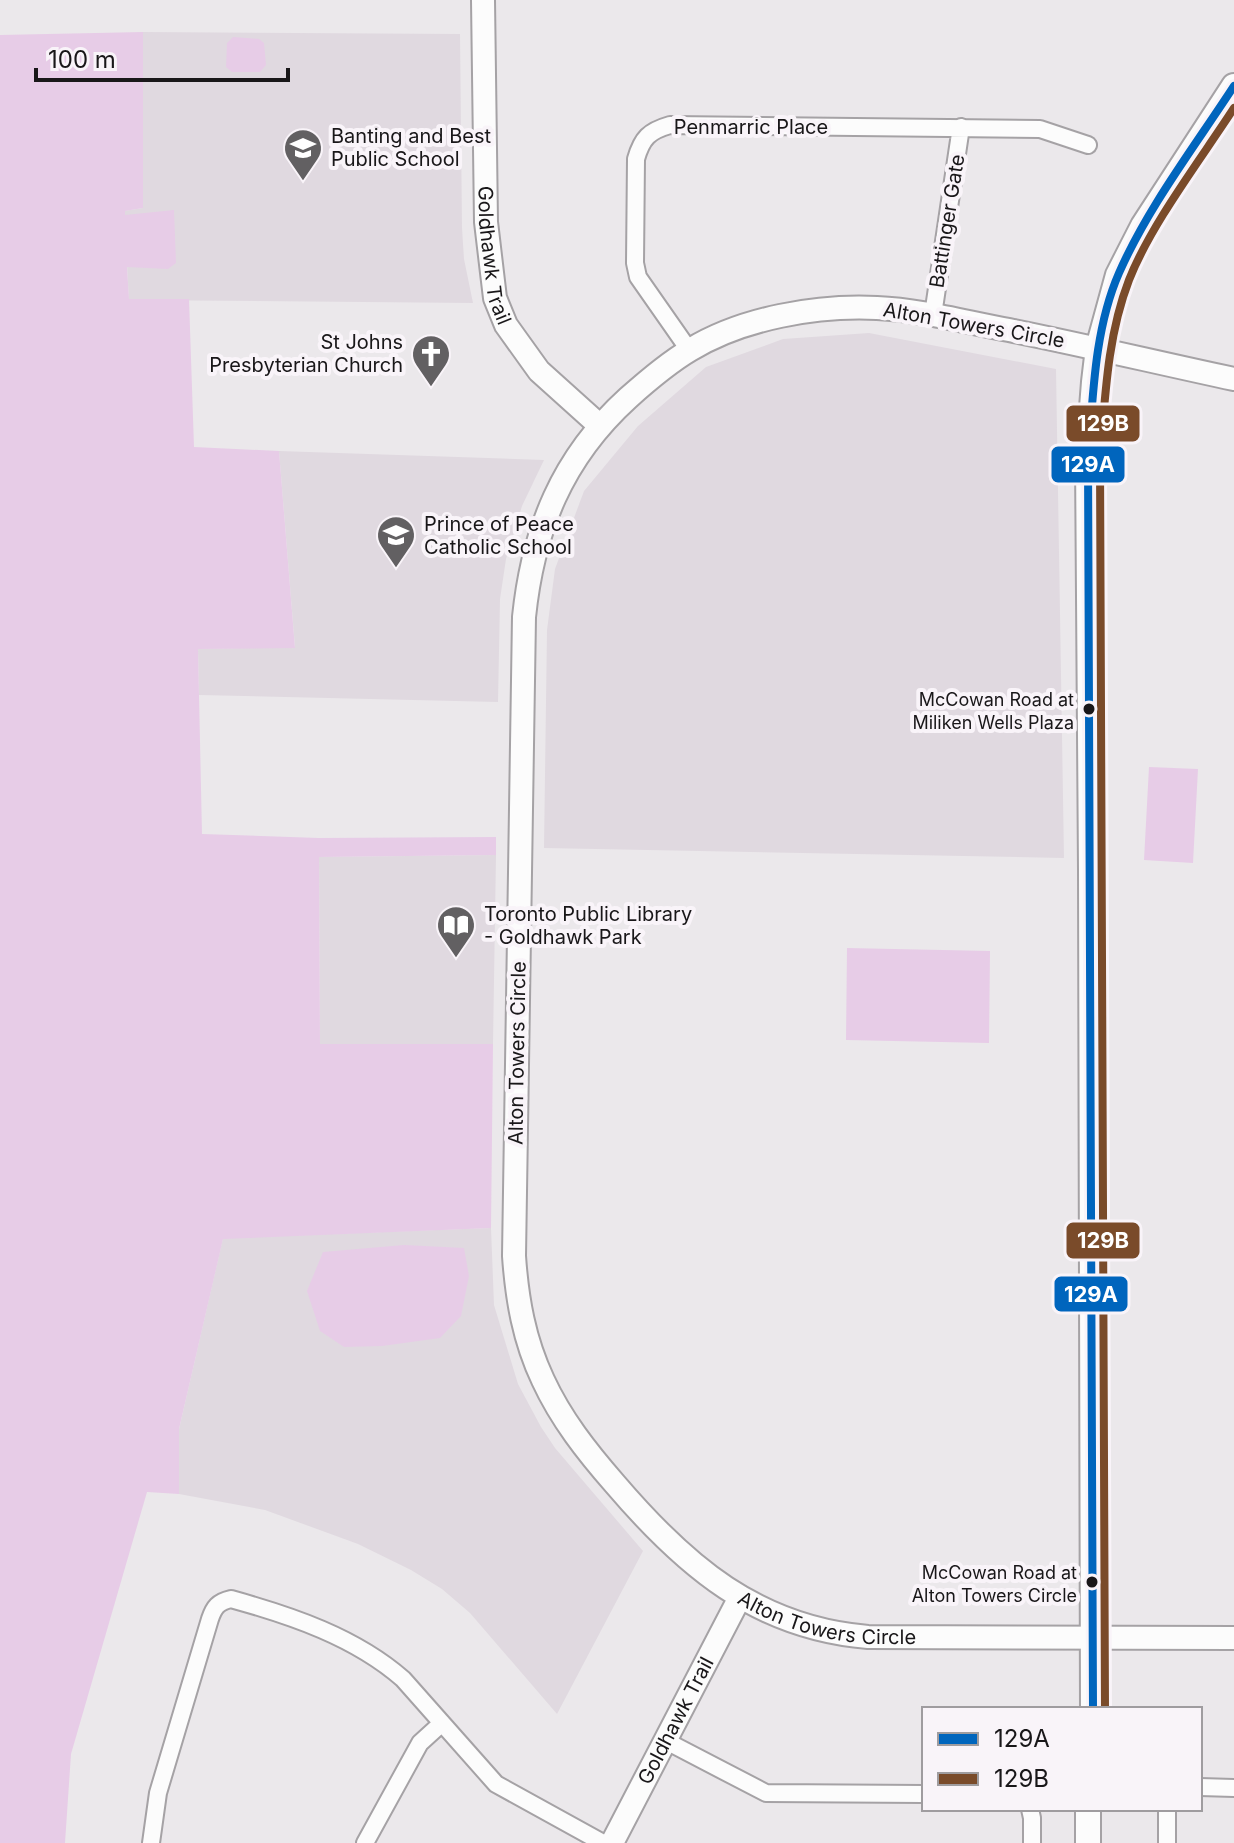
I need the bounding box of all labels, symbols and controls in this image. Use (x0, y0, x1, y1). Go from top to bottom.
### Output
scale bar (36, 32, 288, 82)
text: 100 m (48, 45, 116, 74)
street label: Penmarric Place (674, 115, 828, 139)
place label: Banting and Best Public School (331, 124, 491, 171)
school or university icon: Banting and Best Public School (282, 127, 324, 182)
street label: Battinger Gate (925, 153, 969, 289)
street label: Goldhawk Trail (474, 186, 517, 328)
street label: Alton Towers Circle (881, 297, 1067, 353)
place label: St Johns Presbyterian Church (209, 330, 403, 377)
church icon: St Johns Presbyterian Church (410, 333, 452, 388)
line badge: 129B (1065, 404, 1141, 443)
text: 129B (1077, 410, 1129, 436)
line badge: 129A (1050, 445, 1126, 484)
text: 129A (1061, 451, 1115, 477)
place label: Prince of Peace Catholic School (424, 512, 574, 559)
school or university icon: Prince of Peace Catholic School (375, 514, 417, 569)
place label: McCowan Road at Miliken Wells Plaza (912, 689, 1074, 733)
marker: McCowan Road at Miliken Wells Plaza (1081, 701, 1097, 717)
place label: Toronto Public Library - Goldhawk Park (484, 902, 692, 949)
library icon: Toronto Public Library - Goldhawk Park (435, 904, 477, 959)
street label: Alton Towers Circle (503, 961, 531, 1145)
line badge: 129B (1065, 1221, 1141, 1260)
text: 129B (1077, 1227, 1129, 1253)
line badge: 129A (1053, 1275, 1129, 1313)
text: 129A (1064, 1281, 1118, 1307)
place label: McCowan Road at Alton Towers Circle (912, 1562, 1077, 1606)
marker: McCowan Road at Alton Towers Circle (1084, 1574, 1100, 1590)
street label: Alton Towers Circle (734, 1586, 916, 1649)
street label: Goldhawk Trail (633, 1653, 719, 1788)
legend (922, 1707, 1202, 1811)
text: 129A (994, 1724, 1050, 1753)
text: 129B (994, 1764, 1049, 1793)

